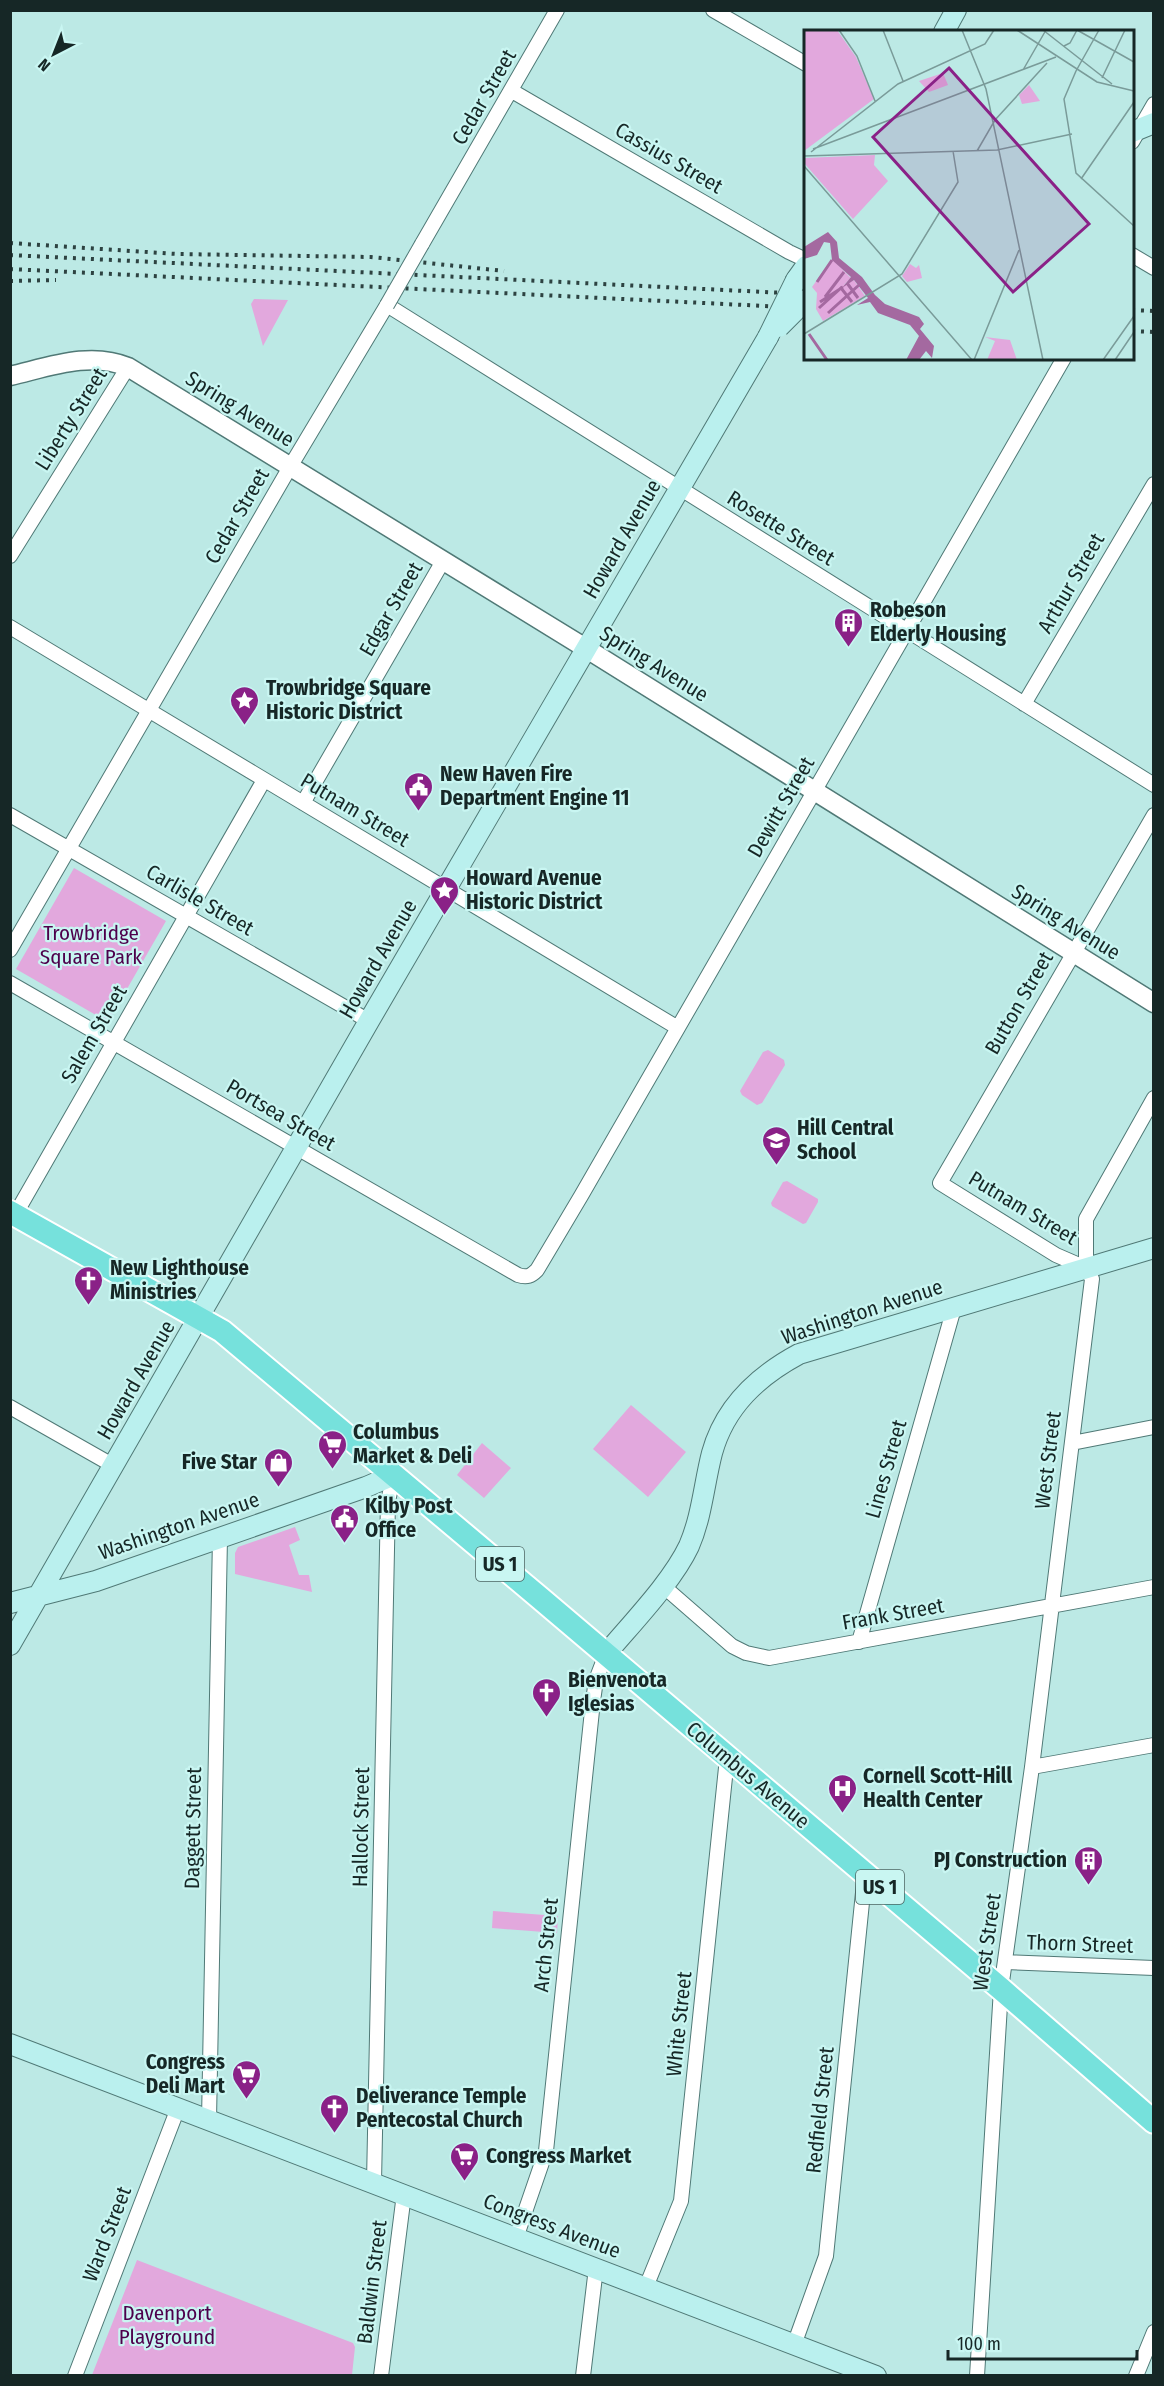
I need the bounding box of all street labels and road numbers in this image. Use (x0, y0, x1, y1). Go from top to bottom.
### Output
street label: Cedar Street (446, 44, 522, 149)
street label: Cassius Street (610, 117, 728, 199)
street label: Liberty Street (29, 363, 113, 475)
street label: Spring Avenue (181, 365, 299, 453)
street label: Cedar Street (199, 463, 275, 568)
street label: Howard Avenue (577, 475, 667, 603)
street label: Rosette Street (722, 485, 840, 571)
street label: Arthur Street (1032, 528, 1110, 638)
street label: Edgar Street (354, 557, 428, 661)
street label: Spring Avenue (595, 620, 713, 708)
street label: Dewitt Street (742, 752, 820, 862)
street label: Putnam Street (296, 767, 414, 853)
street label: Carlisle Street (141, 859, 259, 941)
street label: Spring Avenue (1007, 878, 1125, 966)
street label: Howard Avenue (333, 895, 423, 1023)
street label: Button Street (979, 947, 1059, 1059)
street label: Salem Street (55, 980, 133, 1088)
street label: Portsea Street (222, 1073, 340, 1157)
street label: Putnam Street (964, 1165, 1082, 1251)
street label: Washington Avenue (778, 1274, 946, 1350)
street label: Howard Avenue (91, 1316, 181, 1444)
street label: West Street (1029, 1410, 1067, 1510)
street label: Lines Street (860, 1416, 913, 1521)
street label: Washington Avenue (95, 1486, 263, 1566)
road number: US 1 (476, 1547, 524, 1581)
street label: Frank Street (840, 1592, 946, 1636)
street label: Columbus Avenue (681, 1716, 815, 1834)
street label: Daggett Street (179, 1767, 207, 1889)
street label: Hallock Street (347, 1767, 375, 1887)
road number: US 1 (856, 1870, 904, 1904)
street label: West Street (967, 1891, 1007, 1992)
street label: Arch Street (528, 1897, 564, 1993)
street label: Thorn Street (1026, 1929, 1134, 1959)
street label: White Street (661, 1970, 697, 2078)
street label: Redfield Street (800, 2045, 840, 2175)
street label: Ward Street (77, 2183, 137, 2285)
street label: Congress Avenue (480, 2188, 624, 2264)
street label: Baldwin Street (351, 2218, 393, 2346)

